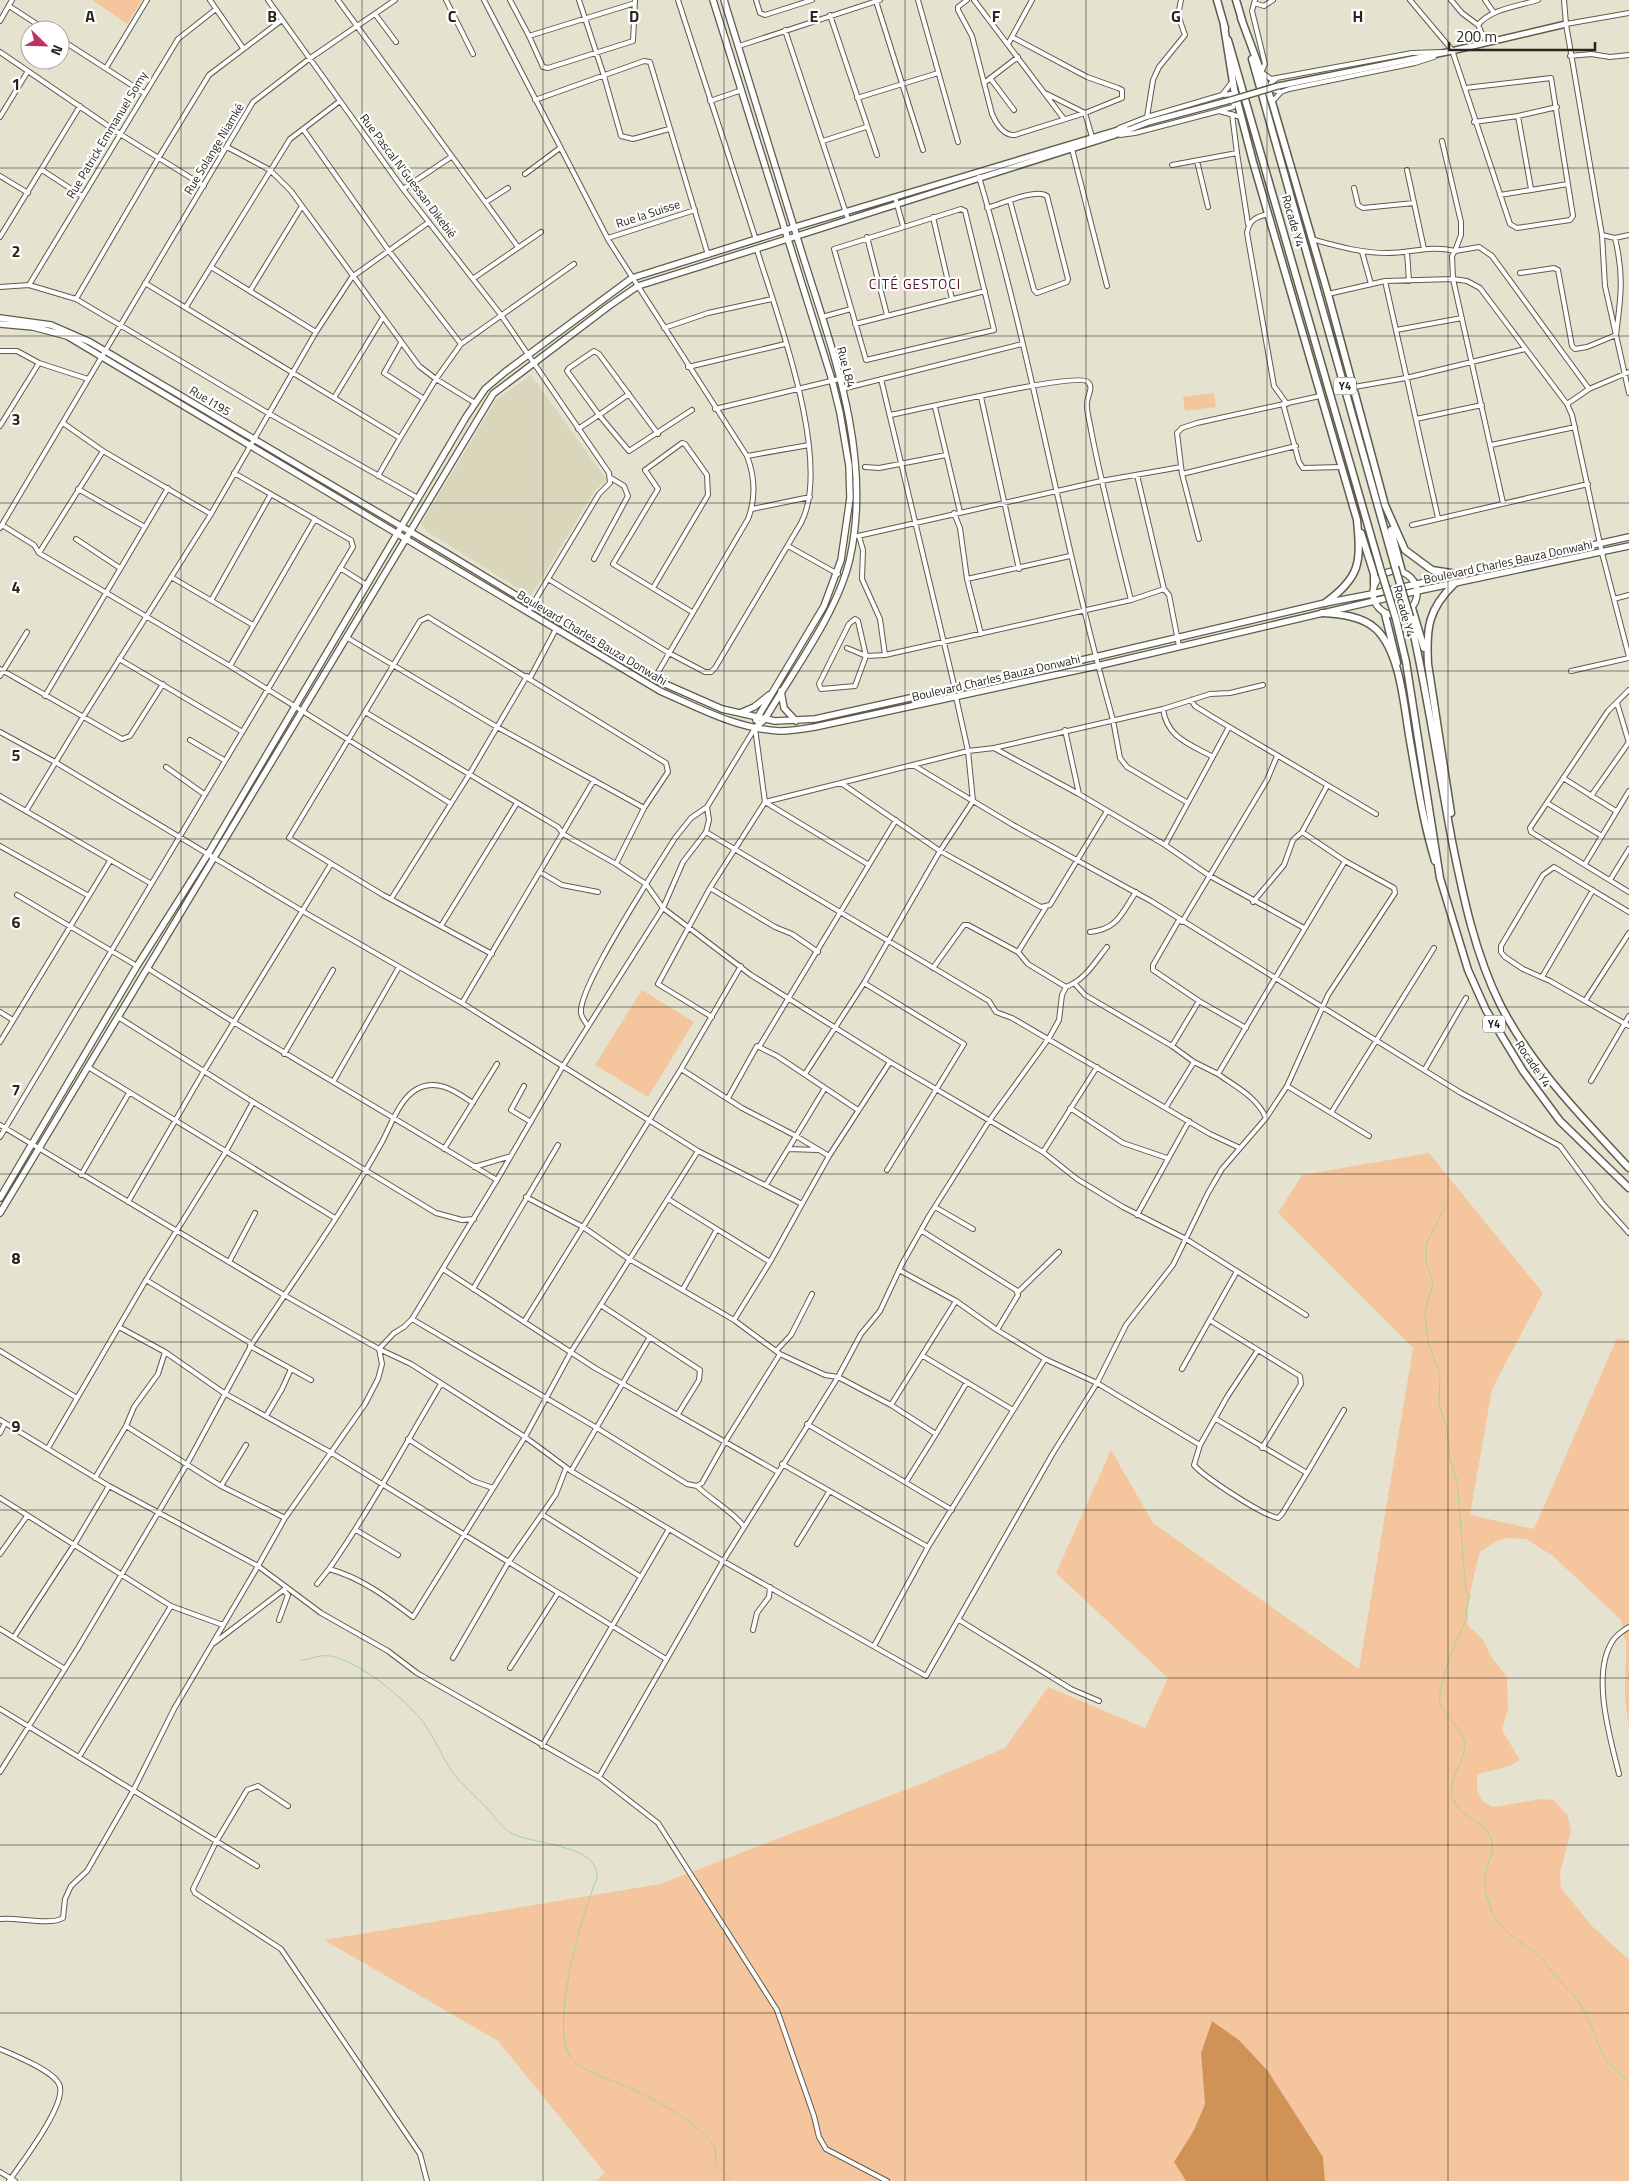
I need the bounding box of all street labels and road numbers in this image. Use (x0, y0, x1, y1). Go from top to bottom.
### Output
street label: Rue Patrick Emmanuel Somy (61, 67, 152, 202)
street label: Rue Solange Niamké (179, 99, 248, 198)
street label: Rue Pascal N'Guessan Dikebié (355, 110, 462, 242)
street label: Rocade Y4 (1277, 193, 1310, 249)
street label: Rue la Suisse (613, 194, 682, 233)
street label: Rue L84 (832, 344, 861, 390)
road number: Y4 (1334, 378, 1356, 394)
street label: Rue I195 (186, 381, 235, 421)
street label: Boulevard Charles Bauza Donwahi (1422, 534, 1594, 589)
street label: Rocade Y4 (1388, 583, 1421, 639)
street label: Boulevard Charles Bauza Donwahi (514, 585, 671, 690)
street label: Boulevard Charles Bauza Donwahi (910, 649, 1082, 706)
road number: Y4 (1483, 1016, 1505, 1032)
street label: Rocade Y4 (1511, 1036, 1556, 1091)

